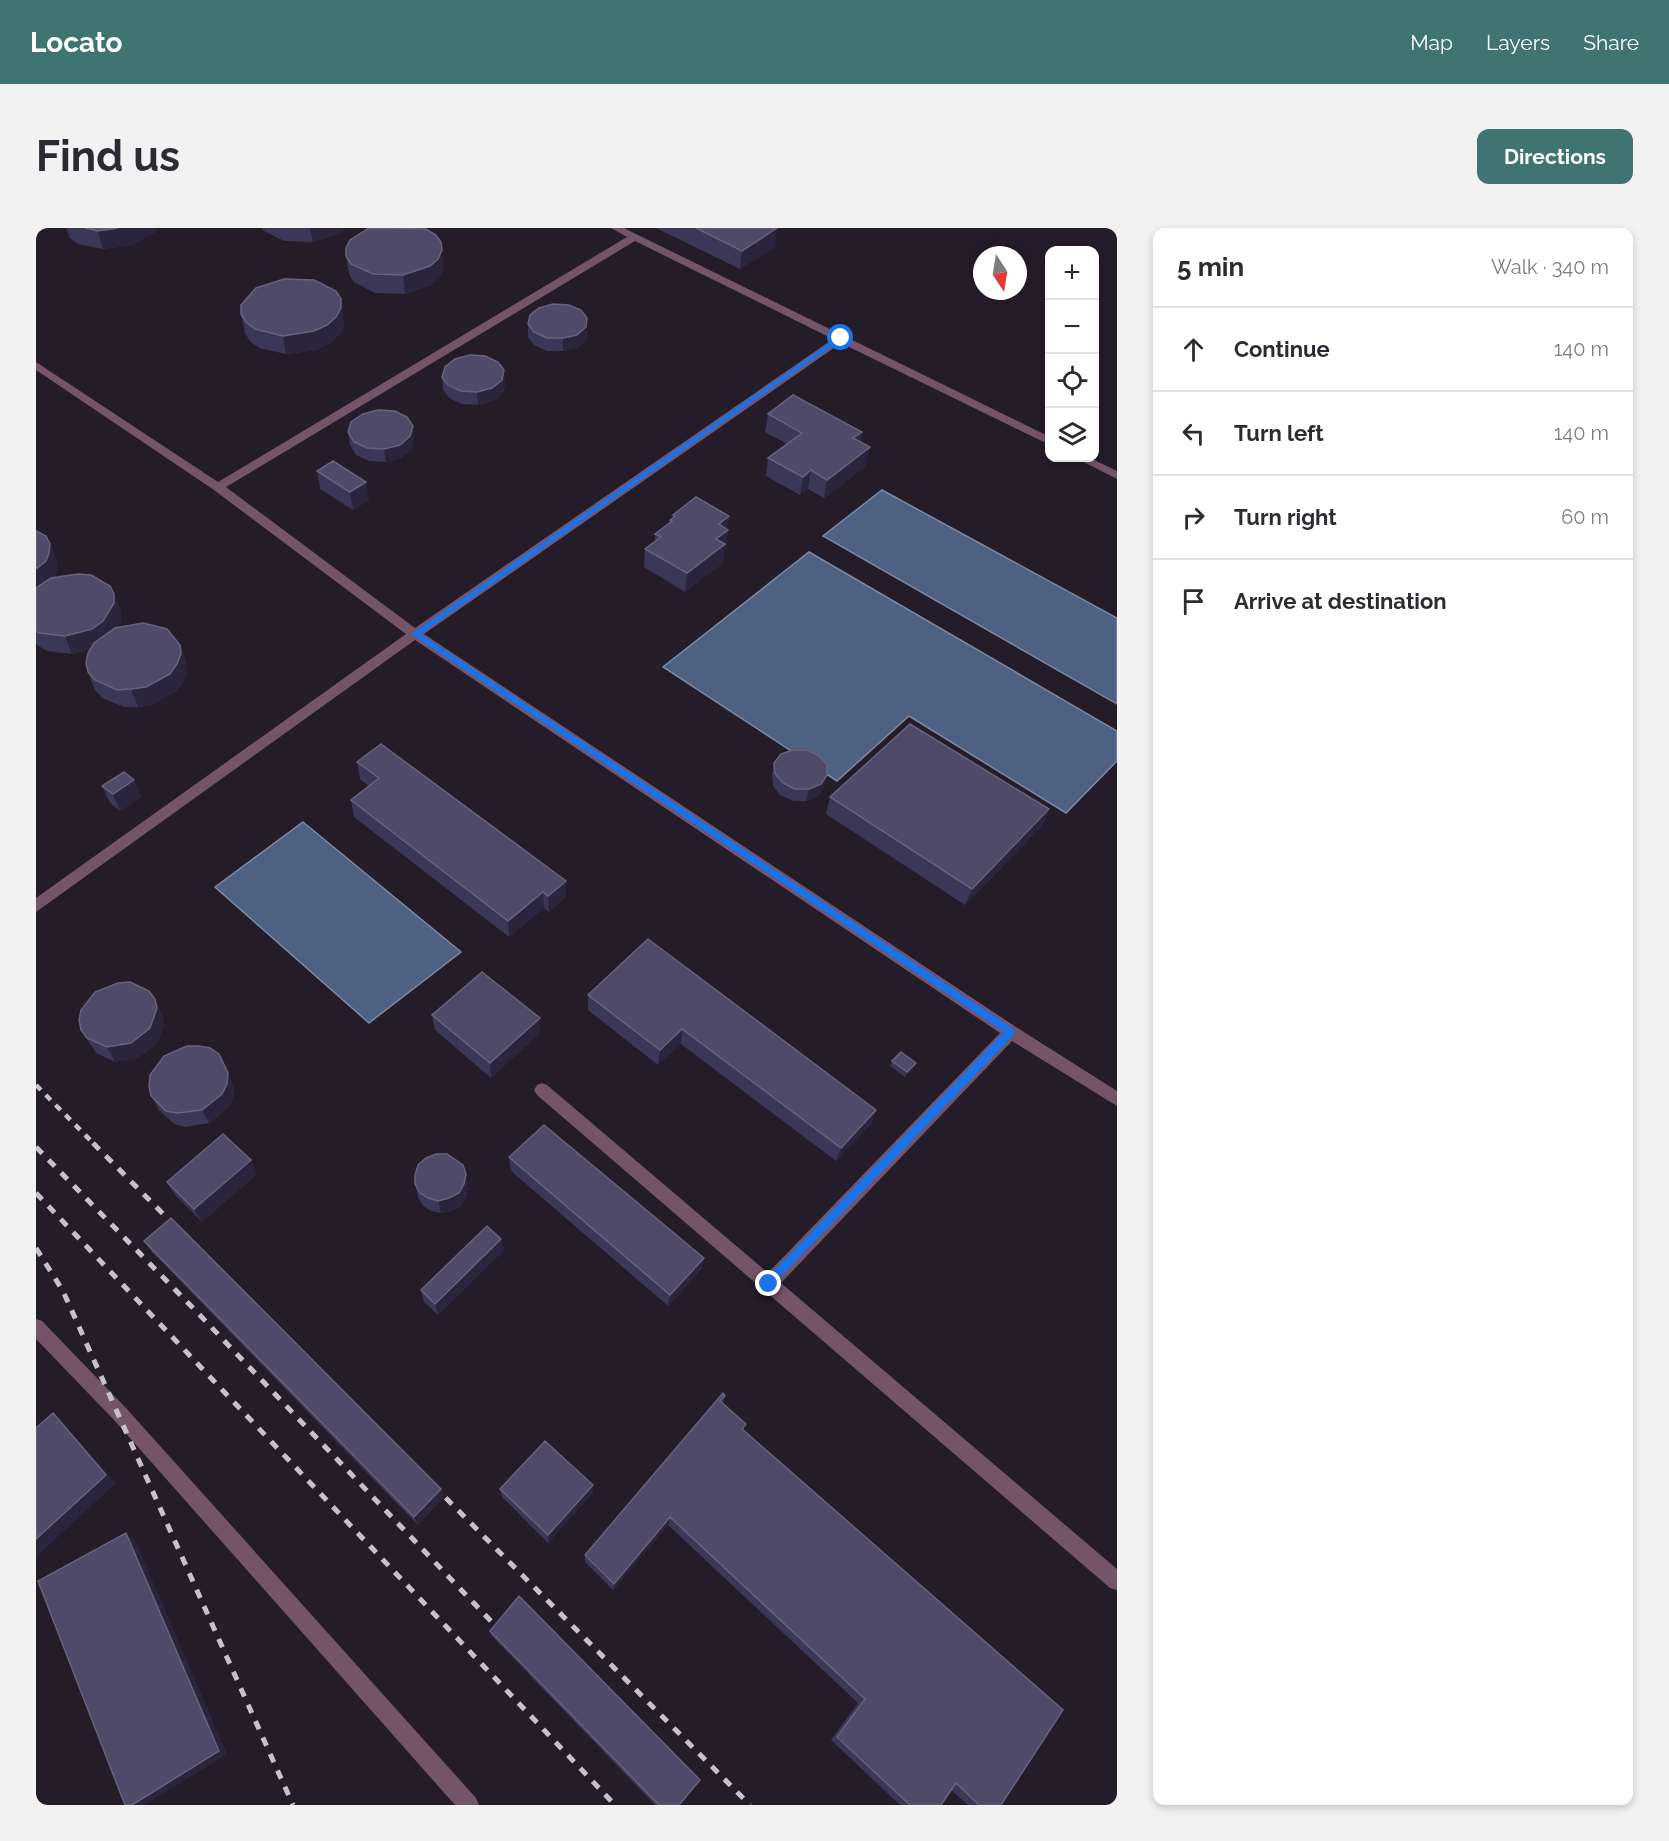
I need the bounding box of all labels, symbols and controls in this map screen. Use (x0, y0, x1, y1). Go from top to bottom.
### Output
text: Locato (30, 26, 122, 59)
text: Map (1410, 30, 1453, 55)
text: Layers (1486, 30, 1550, 55)
text: Share (1583, 30, 1639, 55)
button: Directions (1477, 129, 1633, 184)
text: Find us (36, 132, 180, 181)
north arrow (973, 246, 1027, 300)
map controls (1045, 246, 1099, 462)
button: + (1045, 246, 1099, 300)
text: 5 min (1177, 252, 1244, 282)
text: Walk · 340 m (1491, 255, 1609, 279)
button: − (1045, 300, 1099, 354)
route start (827, 324, 853, 350)
icon: ahead (1177, 333, 1210, 366)
text: Continue (1234, 336, 1330, 362)
text: 140 m (1554, 337, 1609, 361)
button: locate (1045, 354, 1099, 408)
button: layers (1045, 408, 1099, 462)
icon: left (1177, 417, 1210, 450)
text: Turn left (1234, 420, 1324, 446)
text: 140 m (1554, 421, 1609, 445)
icon: right (1177, 501, 1210, 534)
text: Turn right (1234, 504, 1337, 530)
text: 60 m (1561, 505, 1609, 529)
icon: arrive (1177, 585, 1210, 618)
text: Arrive at destination (1234, 588, 1447, 614)
route end (755, 1270, 781, 1296)

